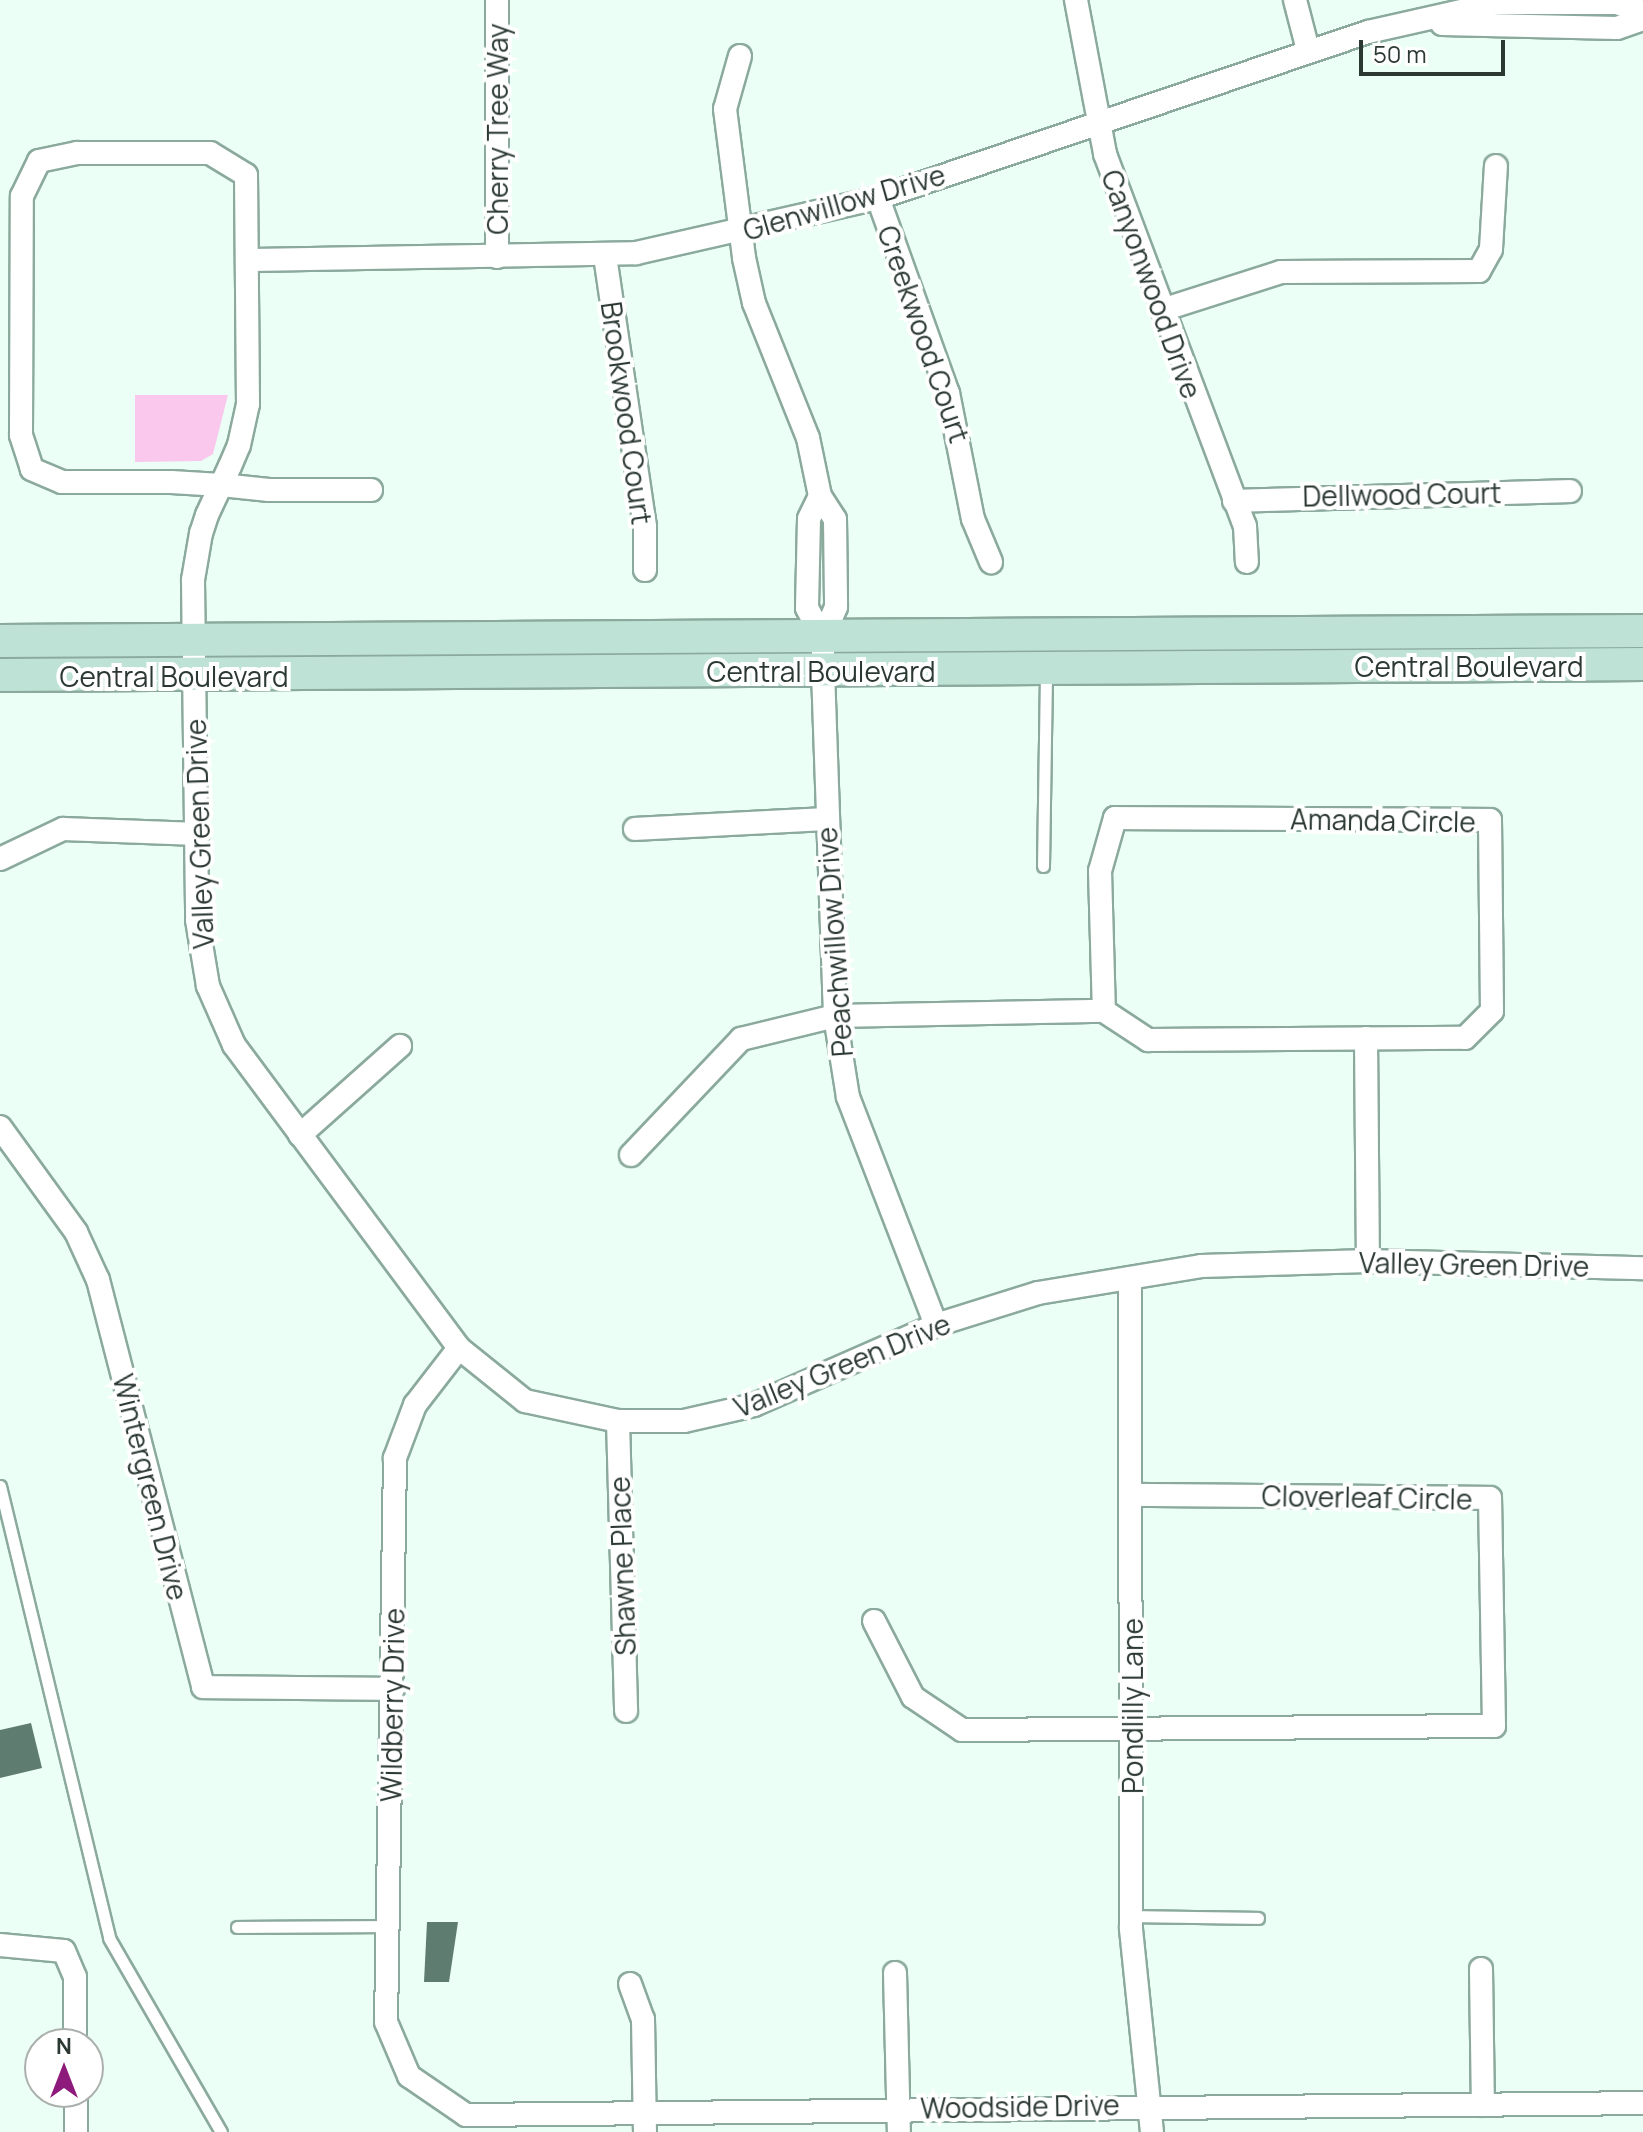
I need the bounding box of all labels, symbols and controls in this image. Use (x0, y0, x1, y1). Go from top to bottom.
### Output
street label: Cherry Tree Way (480, 23, 514, 235)
scale bar (1363, 24, 1509, 74)
text: 50 m (1373, 37, 1427, 70)
street label: Glenwillow Drive (739, 157, 949, 247)
street label: Canyonwood Drive (1095, 165, 1209, 403)
street label: Creekwood Court (871, 221, 977, 447)
street label: Brookwood Court (595, 299, 659, 527)
street label: Dellwood Court (1302, 475, 1502, 513)
street label: Central Boulevard (1354, 649, 1584, 683)
street label: Central Boulevard (706, 654, 936, 688)
street label: Central Boulevard (59, 659, 289, 693)
street label: Valley Green Drive (178, 718, 220, 950)
street label: Amanda Circle (1290, 802, 1476, 838)
street label: Peachwillow Drive (809, 826, 859, 1058)
street label: Valley Green Drive (1359, 1245, 1589, 1283)
street label: Valley Green Drive (729, 1306, 955, 1424)
street label: Wintergreen Drive (107, 1370, 195, 1604)
street label: Shawne Place (602, 1476, 642, 1656)
street label: Cloverleaf Circle (1261, 1478, 1473, 1516)
street label: Wildberry Drive (374, 1608, 410, 1802)
street label: Pondlilly Lane (1115, 1618, 1149, 1794)
north arrow (24, 2028, 104, 2108)
text: N (56, 2031, 72, 2061)
street label: Woodside Drive (920, 2087, 1120, 2125)

